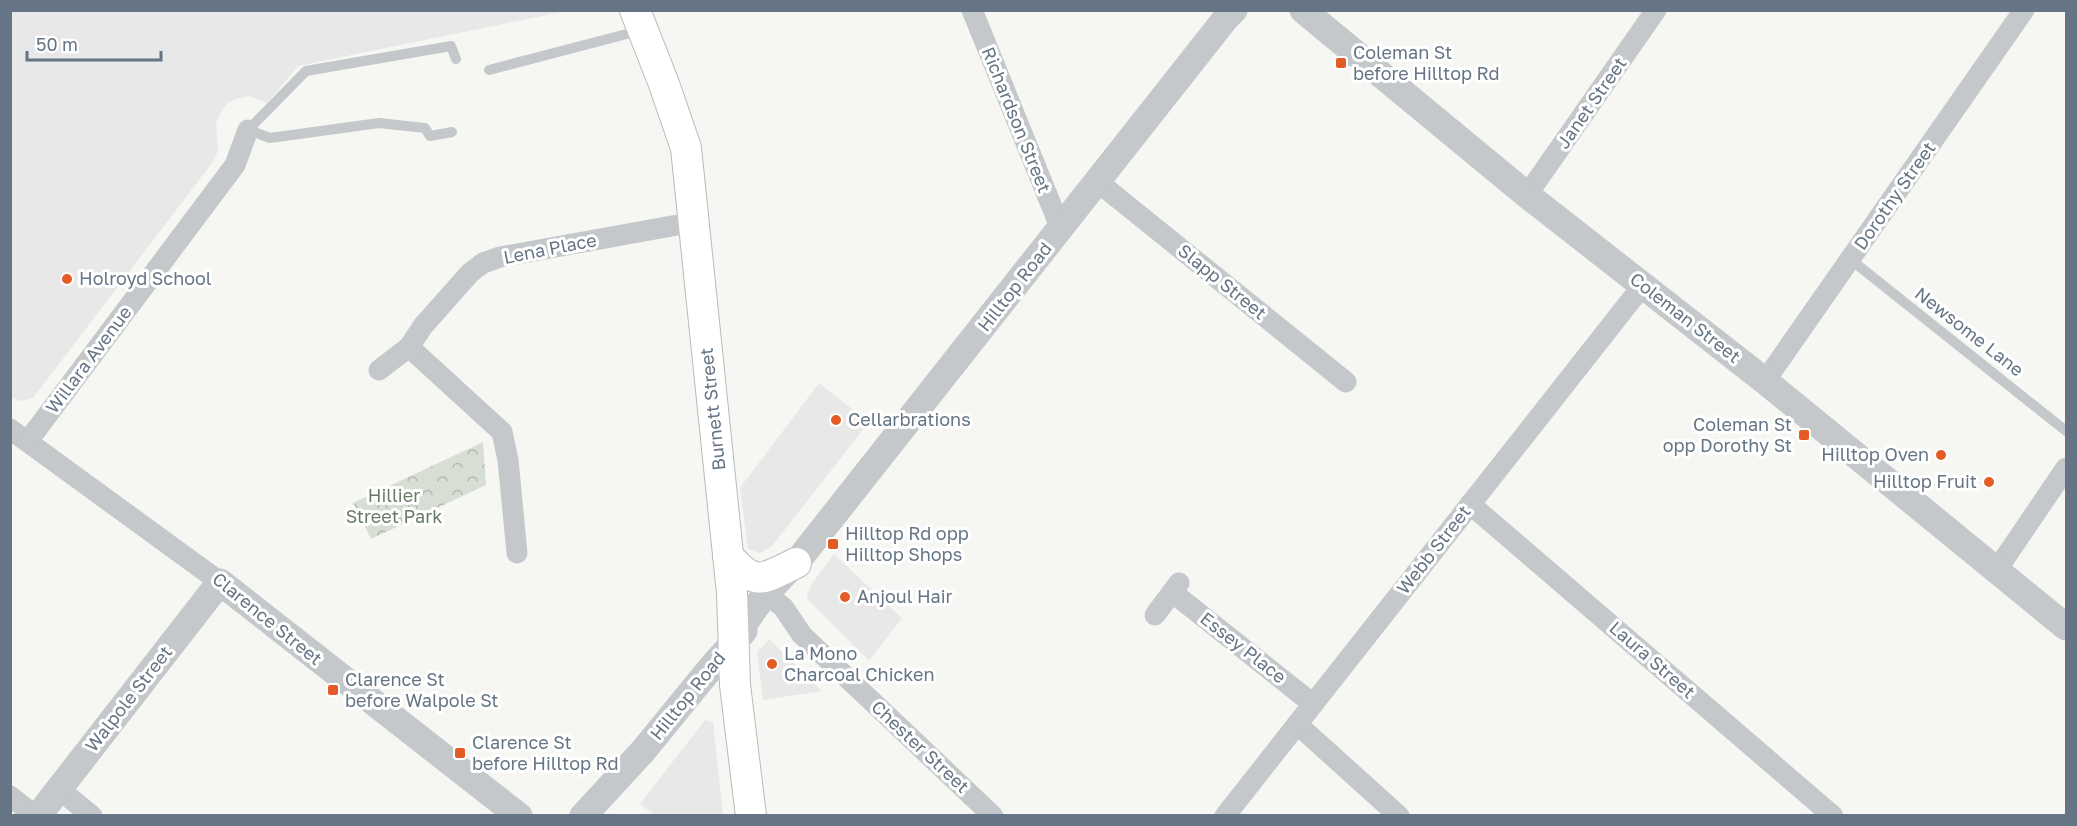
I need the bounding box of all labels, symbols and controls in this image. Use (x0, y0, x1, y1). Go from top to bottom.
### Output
scale bar (27, 24, 160, 62)
text: 50 m (36, 33, 78, 55)
place label: Coleman St before Hilltop Rd (1353, 41, 1500, 84)
street label: Richardson Street (978, 44, 1056, 196)
street label: Janet Street (1552, 52, 1631, 152)
marker: Coleman St before Hilltop Rd (1334, 56, 1348, 70)
street label: Dorothy Street (1849, 137, 1940, 254)
street label: Lena Place (501, 228, 598, 268)
street label: Hilltop Road (973, 237, 1056, 335)
street label: Slapp Street (1174, 239, 1271, 324)
place label: Holroyd School (79, 267, 212, 289)
street label: Coleman Street (1626, 267, 1745, 367)
marker: Holroyd School (60, 272, 74, 286)
street label: Newsome Lane (1911, 282, 2028, 380)
street label: Willara Avenue (41, 301, 136, 417)
street label: Burnett Street (695, 347, 729, 472)
place label: Cellarbrations (848, 408, 971, 430)
marker: Cellarbrations (829, 413, 843, 427)
place label: Coleman St opp Dorothy St (1663, 413, 1792, 456)
marker: Coleman St opp Dorothy St (1797, 428, 1811, 442)
place label: Hilltop Oven (1821, 443, 1929, 465)
marker: Hilltop Oven (1934, 448, 1948, 462)
place label: Hilltop Fruit (1873, 470, 1977, 492)
marker: Hilltop Fruit (1982, 475, 1996, 489)
park label: Hillier Street Park (346, 484, 442, 527)
street label: Webb Street (1392, 500, 1475, 598)
place label: Hilltop Rd opp Hilltop Shops (845, 522, 969, 565)
marker: Hilltop Rd opp Hilltop Shops (826, 537, 840, 551)
street label: Clarence Street (208, 567, 327, 669)
place label: Anjoul Hair (857, 585, 953, 607)
marker: Anjoul Hair (838, 590, 852, 604)
street label: Essey Place (1196, 607, 1291, 687)
street label: Laura Street (1605, 616, 1700, 702)
street label: Walpole Street (80, 641, 176, 756)
place label: La Mono Charcoal Chicken (784, 642, 935, 685)
street label: Hilltop Road (645, 647, 730, 744)
marker: La Mono Charcoal Chicken (765, 657, 779, 671)
place label: Clarence St before Walpole St (345, 668, 499, 711)
marker: Clarence St before Walpole St (326, 683, 340, 697)
street label: Chester Street (867, 695, 974, 797)
place label: Clarence St before Hilltop Rd (472, 731, 619, 774)
marker: Clarence St before Hilltop Rd (453, 746, 467, 760)

